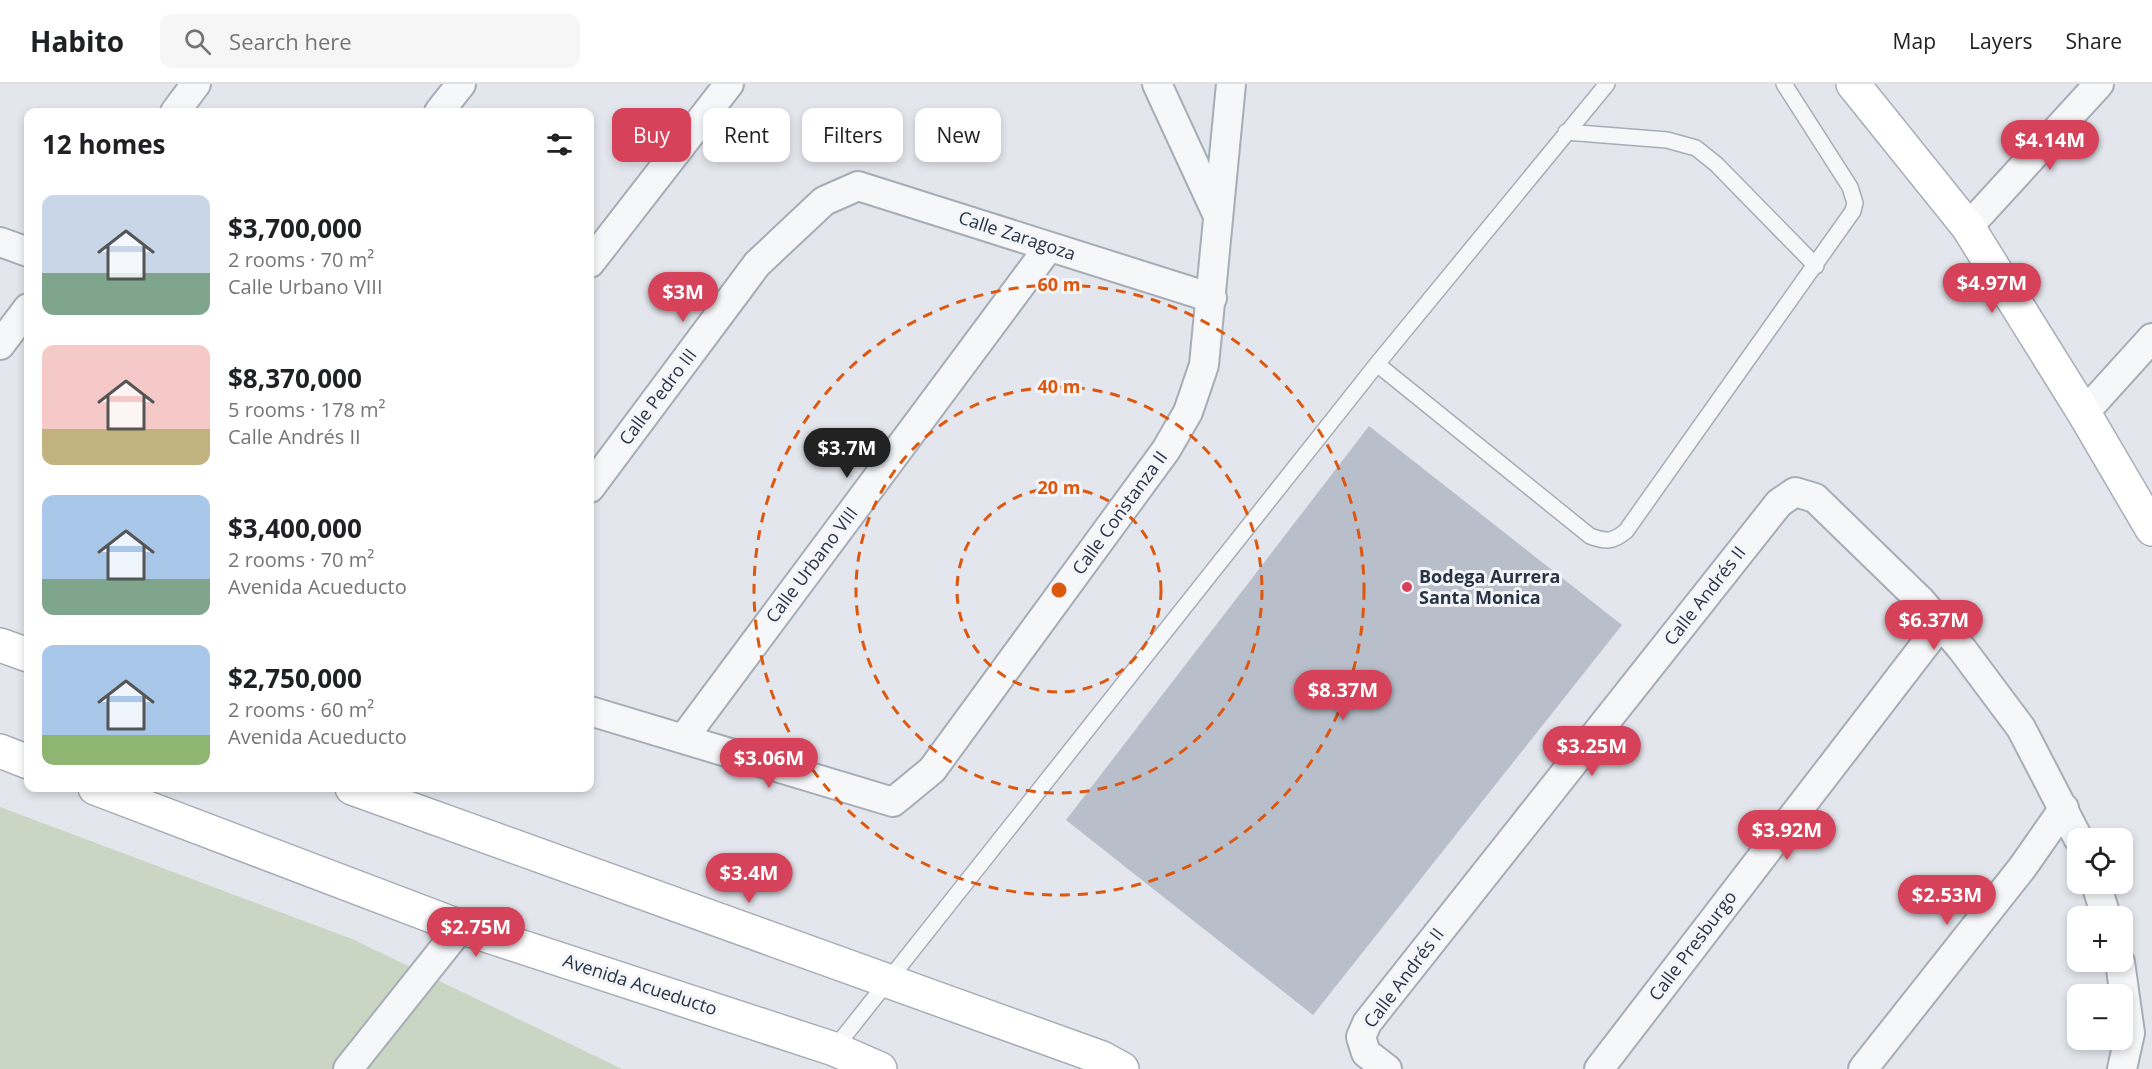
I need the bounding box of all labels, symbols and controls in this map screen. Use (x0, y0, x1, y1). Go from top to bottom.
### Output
search box (160, 14, 580, 68)
text: Habito (30, 22, 124, 60)
icon: search (181, 25, 214, 58)
text: Search here (229, 26, 352, 56)
text: Map (1893, 27, 1936, 55)
text: Layers (1969, 27, 2033, 55)
text: Share (2066, 27, 2122, 55)
chip: Buy (612, 108, 691, 162)
chip: Rent (703, 108, 790, 162)
chip: Filters (802, 108, 903, 162)
chip: New (915, 108, 1001, 162)
pin: $4.14M (2001, 120, 2099, 171)
text: 12 homes (42, 126, 166, 162)
text: $4.14M (2015, 126, 2085, 153)
icon: filters (543, 128, 576, 161)
street label: Calle Zaragoza (956, 205, 1079, 265)
text: $3,700,000 (228, 210, 362, 246)
icon: home (90, 219, 162, 291)
text: 2 rooms · 70 m² (228, 246, 374, 273)
pin: $4.97M (1943, 263, 2041, 314)
text: $4.97M (1957, 269, 2027, 296)
pin: $3M (654, 272, 712, 323)
text: 60 m (1038, 272, 1080, 296)
text: Calle Urbano VIII (228, 273, 383, 300)
text: $3M (662, 278, 704, 305)
street label: Calle Pedro III (613, 343, 701, 450)
text: $8,370,000 (228, 360, 362, 396)
icon: home (90, 369, 162, 441)
text: 40 m (1038, 374, 1080, 398)
text: 5 rooms · 178 m² (228, 396, 386, 423)
text: Calle Andrés II (228, 423, 361, 450)
pin: $3.7M (805, 428, 889, 479)
text: $3.7M (818, 434, 876, 461)
street label: Calle Constanza II (1066, 446, 1172, 579)
text: 20 m (1038, 475, 1080, 499)
street label: Calle Urbano VIII (760, 502, 863, 627)
text: $3,400,000 (228, 510, 362, 546)
icon: home (90, 519, 162, 591)
street label: Calle Andrés II (1658, 541, 1750, 650)
text: 2 rooms · 70 m² (228, 546, 374, 573)
place label: Bodega Aurrera Santa Monica (1419, 564, 1560, 609)
text: Avenida Acueducto (228, 573, 407, 600)
centre of rings (1049, 580, 1069, 600)
marker: Bodega Aurrera Santa Monica (1400, 580, 1414, 594)
pin: $6.37M (1885, 600, 1983, 651)
text: $6.37M (1899, 606, 1969, 633)
text: $2,750,000 (228, 660, 362, 696)
icon: home (90, 669, 162, 741)
pin: $8.37M (1294, 670, 1392, 721)
text: $8.37M (1308, 676, 1378, 703)
text: 2 rooms · 60 m² (228, 696, 374, 723)
text: Avenida Acueducto (228, 723, 407, 750)
pin: $3.25M (1543, 726, 1641, 777)
text: $3.25M (1557, 732, 1627, 759)
pin: $3.06M (720, 738, 818, 789)
text: $3.06M (734, 744, 804, 771)
pin: $3.92M (1738, 810, 1836, 861)
text: $3.92M (1752, 816, 1822, 843)
map controls (2067, 828, 2133, 1050)
button: locate (2067, 828, 2133, 894)
pin: $3.4M (707, 853, 791, 904)
text: $3.4M (720, 859, 778, 886)
pin: $2.53M (1898, 875, 1996, 926)
text: $2.53M (1912, 881, 1982, 908)
street label: Calle Presburgo (1643, 885, 1742, 1005)
button: + (2067, 906, 2133, 972)
pin: $2.75M (427, 907, 525, 958)
text: $2.75M (441, 913, 511, 940)
street label: Calle Andrés II (1358, 922, 1449, 1032)
street label: Avenida Acueducto (560, 948, 720, 1020)
button: − (2067, 984, 2133, 1050)

